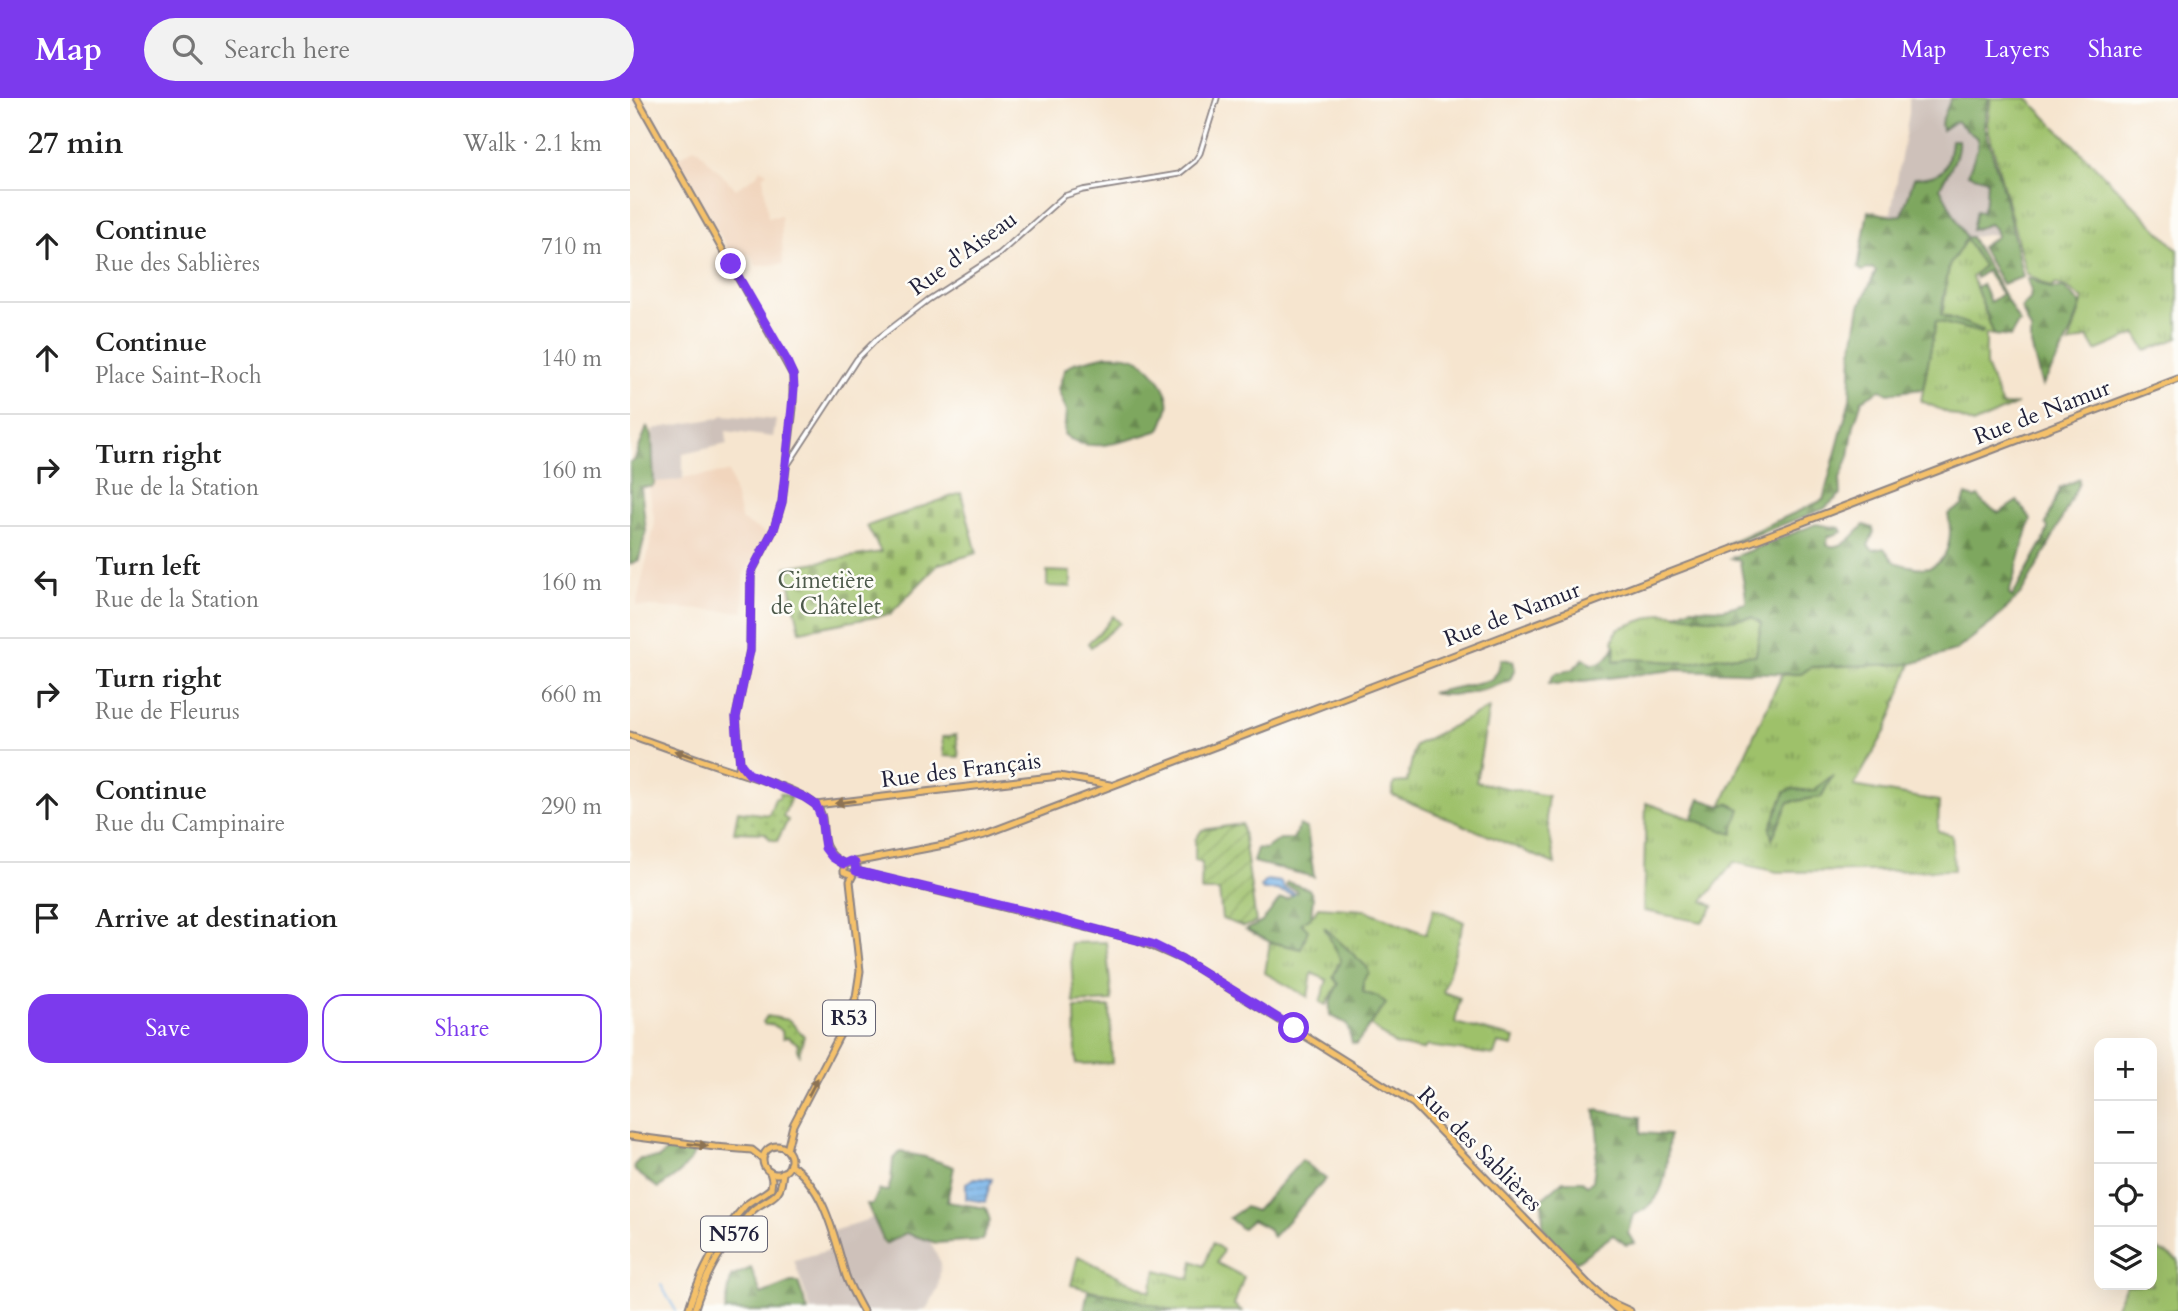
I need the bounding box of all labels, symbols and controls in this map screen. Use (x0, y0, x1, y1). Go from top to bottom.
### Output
search box (144, 18, 634, 81)
text: Map (35, 27, 102, 72)
icon: search (168, 30, 206, 68)
text: Search here (224, 32, 350, 67)
text: Map (1901, 33, 1947, 66)
text: Layers (1985, 33, 2050, 66)
text: Share (2088, 33, 2143, 66)
text: 27 min (28, 123, 123, 164)
text: Walk · 2.1 km (463, 128, 602, 159)
street label: Rue d'Aiseau (903, 203, 1023, 303)
text: Continue (95, 213, 207, 248)
icon: ahead (28, 227, 66, 265)
text: 710 m (541, 231, 602, 262)
text: Rue des Sablières (95, 248, 260, 279)
route end (715, 248, 746, 279)
text: Continue (95, 325, 207, 360)
icon: ahead (28, 339, 66, 377)
text: 140 m (541, 343, 602, 374)
text: Place Saint-Roch (95, 360, 262, 391)
street label: Rue de Namur (1969, 371, 2115, 452)
text: Turn right (95, 437, 222, 472)
icon: right (28, 451, 66, 489)
text: 160 m (541, 455, 602, 486)
text: Rue de la Station (95, 472, 259, 503)
text: Turn left (95, 549, 200, 584)
icon: left (28, 563, 66, 601)
park label: Cimetière de Châtelet (771, 565, 881, 622)
text: 160 m (541, 567, 602, 598)
street label: Rue de Namur (1439, 573, 1585, 654)
text: Rue de la Station (95, 584, 259, 615)
text: Turn right (95, 661, 222, 696)
icon: right (28, 675, 66, 713)
text: 660 m (541, 679, 602, 710)
text: Rue de Fleurus (95, 696, 240, 727)
street label: Rue des Français (879, 745, 1043, 795)
one-way arrow (673, 748, 694, 759)
text: Continue (95, 773, 207, 808)
icon: ahead (28, 787, 66, 825)
text: 290 m (541, 791, 602, 822)
one-way arrow (834, 796, 856, 807)
text: Rue du Campinaire (95, 808, 285, 839)
icon: arrive (28, 899, 66, 937)
text: Arrive at destination (95, 901, 338, 936)
button: Save (28, 994, 308, 1063)
button: Share (322, 994, 602, 1063)
road number: R53 (823, 1000, 875, 1035)
route start (1278, 1012, 1309, 1043)
map controls (2094, 1038, 2157, 1290)
button: + (2094, 1038, 2157, 1101)
one-way arrow (807, 1078, 819, 1097)
street label: Rue des Sablières (1411, 1080, 1549, 1218)
button: − (2094, 1101, 2157, 1164)
one-way arrow (687, 1140, 709, 1151)
button: locate (2094, 1164, 2157, 1227)
road number: N576 (701, 1216, 767, 1252)
button: layers (2094, 1227, 2157, 1290)

